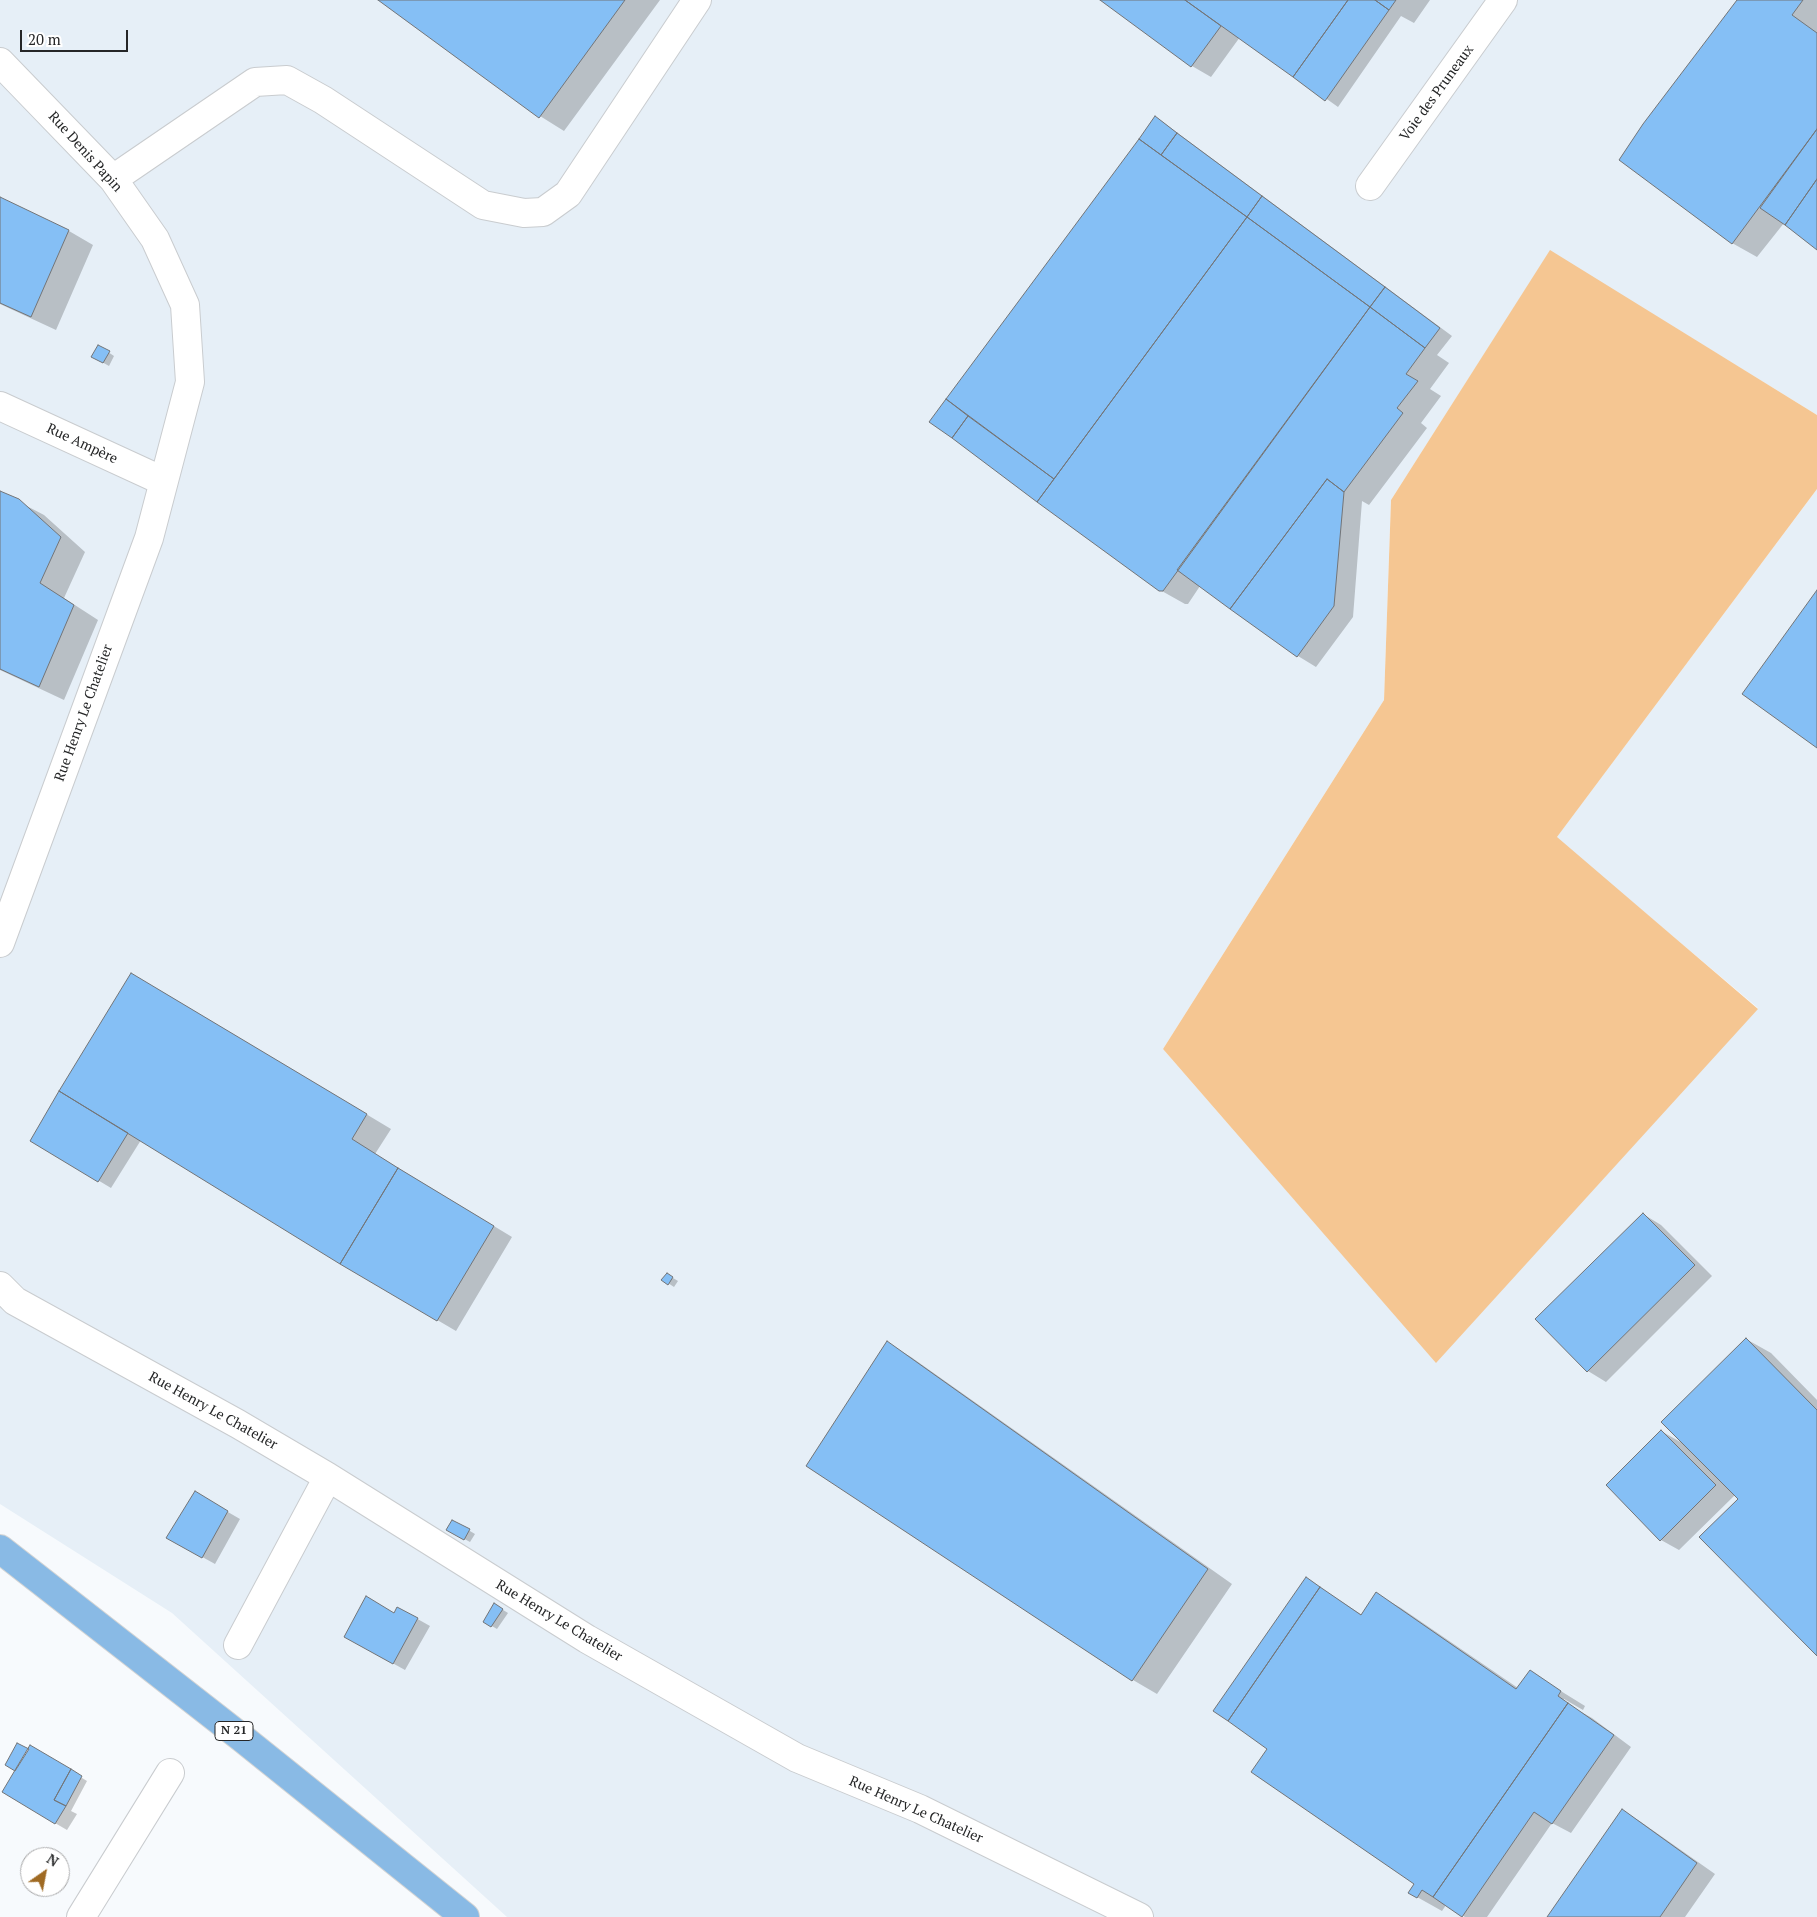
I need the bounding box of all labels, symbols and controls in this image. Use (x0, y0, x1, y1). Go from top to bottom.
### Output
scale bar (22, 20, 130, 52)
text: 20 m (28, 29, 61, 49)
street label: Voie des Pruneaux (1397, 42, 1477, 144)
street label: Rue Denis Papin (45, 108, 125, 196)
street label: Rue Ampère (44, 420, 120, 468)
street label: Rue Henry Le Chatelier (51, 642, 117, 784)
street label: Rue Henry Le Chatelier (146, 1369, 280, 1453)
street label: Rue Henry Le Chatelier (493, 1577, 625, 1665)
road number: N 21 (215, 1722, 253, 1740)
street label: Rue Henry Le Chatelier (847, 1773, 985, 1847)
north arrow (20, 1847, 70, 1897)
text: N (43, 1849, 63, 1871)

